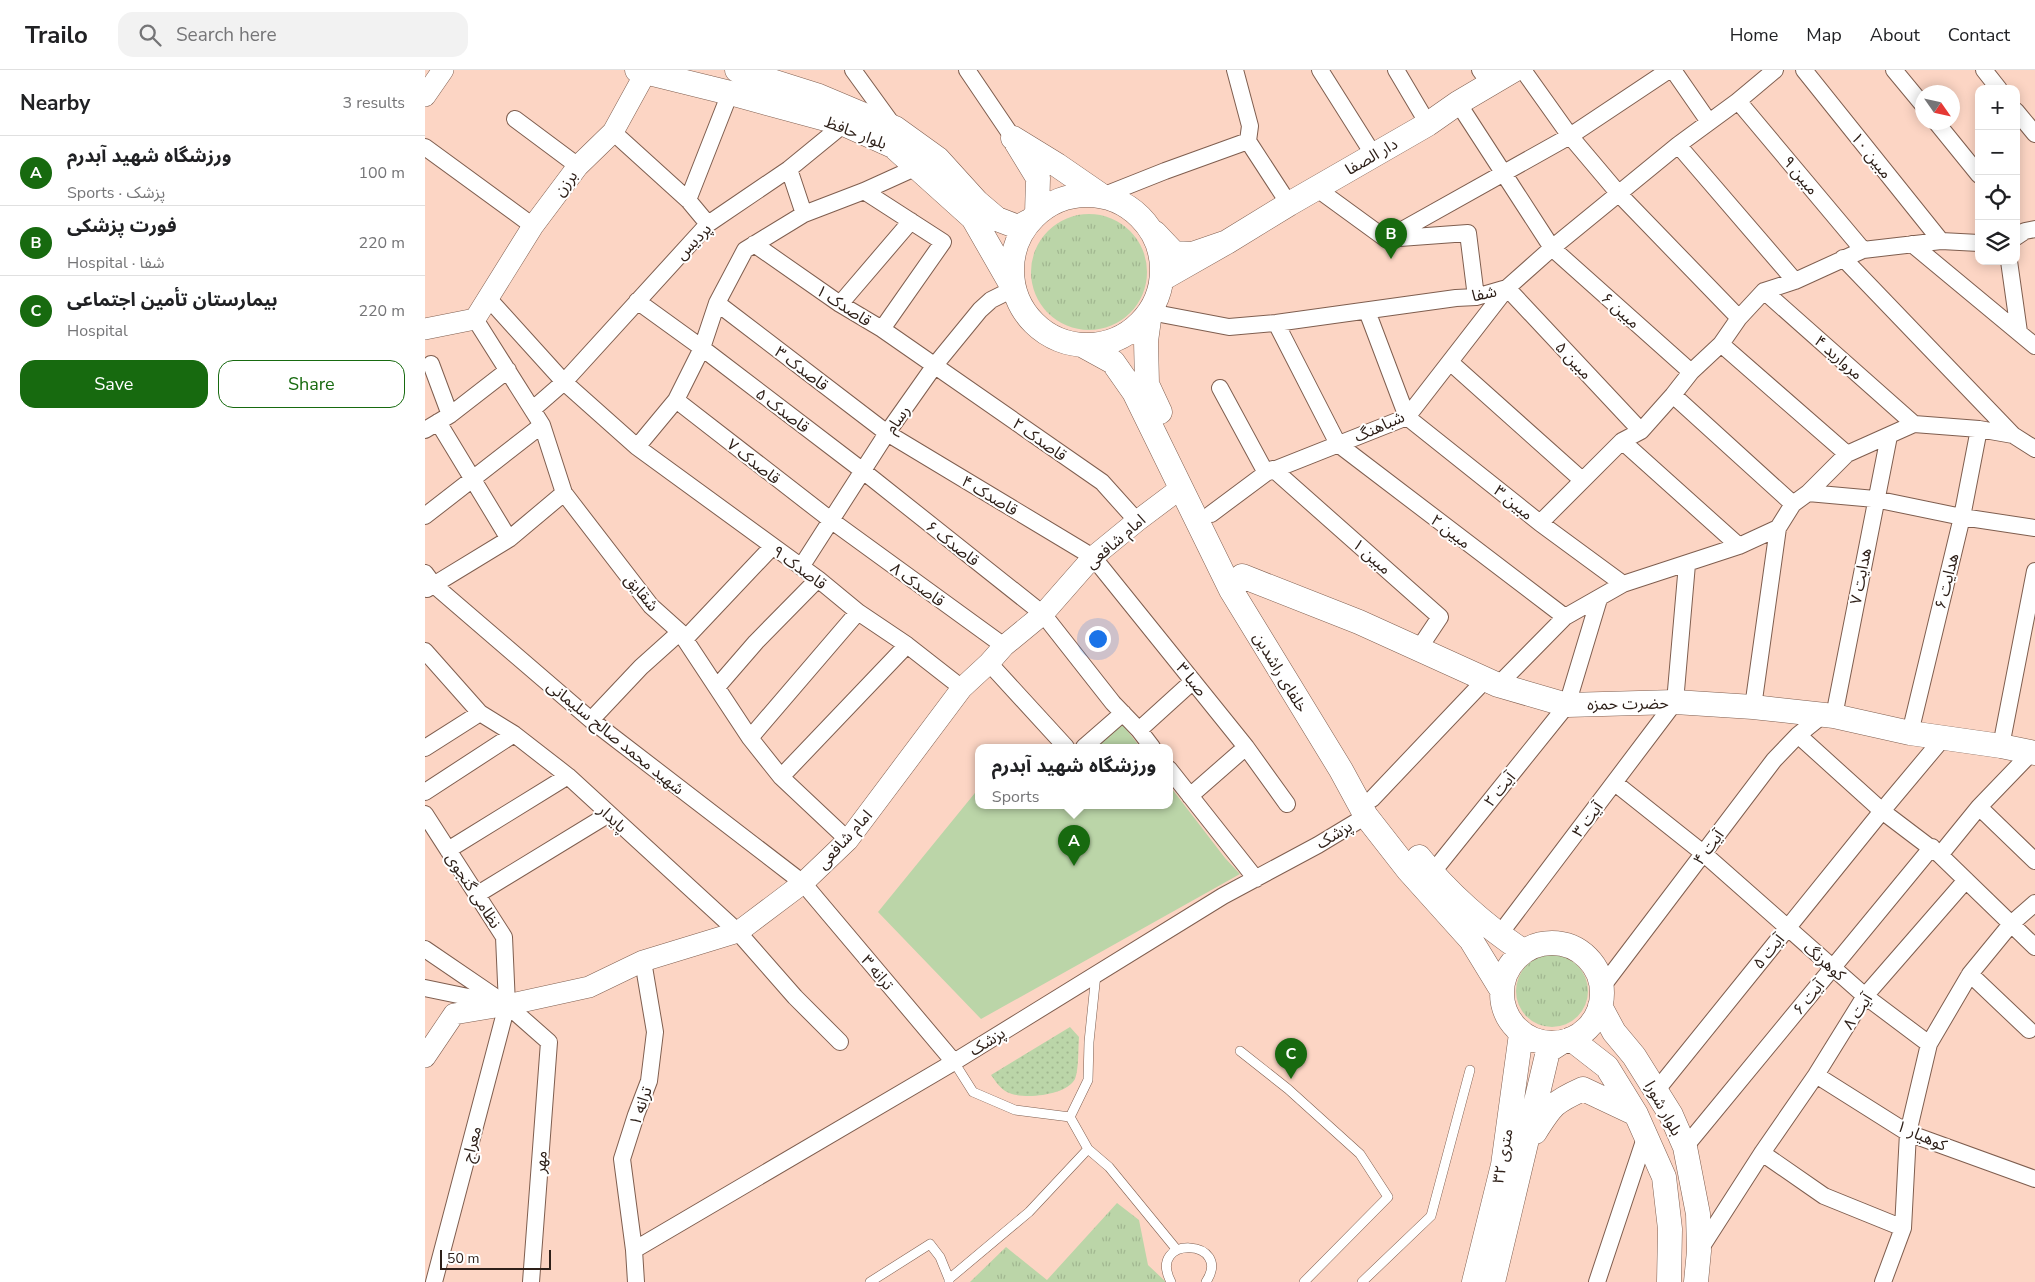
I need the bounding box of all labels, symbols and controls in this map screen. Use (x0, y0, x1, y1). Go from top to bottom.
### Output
search box (118, 12, 468, 57)
text: Trailo (25, 19, 88, 51)
icon: search (136, 21, 164, 49)
text: Search here (176, 22, 277, 48)
text: Home (1730, 23, 1778, 47)
text: Map (1806, 23, 1842, 47)
text: About (1870, 23, 1920, 47)
text: Contact (1948, 23, 2010, 47)
north arrow (1915, 85, 1960, 130)
map controls (1975, 85, 2020, 265)
button: + (1975, 85, 2020, 130)
text: Nearby (20, 89, 90, 117)
text: 3 results (343, 92, 405, 114)
street label: بلوار حافظ (821, 111, 890, 155)
street label: مبین ۱۰ (1846, 128, 1897, 184)
button: − (1975, 130, 2020, 175)
street label: دار الصفا (1341, 133, 1402, 181)
text: ورزشگاه شهید آبدرم (67, 143, 231, 169)
street label: مبین ۹ (1777, 151, 1823, 200)
text: A (30, 162, 42, 184)
text: 100 m (358, 162, 405, 184)
street label: برزن (549, 166, 583, 201)
button: locate (1975, 175, 2020, 220)
text: Sports · پزشک (67, 182, 165, 204)
text: فورت پزشکی (67, 213, 177, 239)
street label: پردیس (671, 218, 717, 265)
pin: B (1375, 218, 1407, 259)
button: layers (1975, 220, 2020, 265)
text: B (30, 232, 42, 254)
text: 220 m (358, 232, 405, 254)
text: Hospital · شفا (67, 252, 165, 274)
street label: قاصدک ۱ (811, 280, 875, 332)
street label: شفا (1470, 281, 1499, 307)
text: بیمارستان تأمین اجتماعی (67, 287, 278, 313)
street label: مبین ۶ (1596, 288, 1644, 334)
text: C (31, 300, 41, 322)
text: 220 m (358, 300, 405, 322)
text: Hospital (67, 320, 128, 342)
street label: مروارید ۴ (1809, 331, 1867, 385)
street label: مبین ۵ (1550, 337, 1597, 385)
street label: قاصدک ۳ (770, 341, 833, 396)
button: Save (20, 360, 208, 408)
button: Share (218, 360, 405, 408)
street label: قاصدک ۵ (751, 383, 814, 438)
street label: رسام (880, 401, 916, 439)
street label: شباهنگ (1351, 406, 1408, 448)
street label: قاصدک ۲ (1008, 413, 1071, 467)
street label: قاصدک ۷ (722, 434, 785, 490)
street label: قاصدک ۴ (957, 470, 1022, 521)
street label: مبین ۳ (1489, 480, 1538, 525)
street label: امام شافعی (1081, 509, 1151, 575)
street label: مبین ۲ (1426, 510, 1475, 554)
street label: قاصدک ۶ (921, 516, 984, 572)
street label: مبین ۱ (1347, 534, 1395, 580)
street label: قاصدک ۹ (768, 541, 831, 595)
street label: هدایت ۷ (1845, 546, 1877, 606)
street label: هدایت ۶ (1929, 551, 1965, 612)
street label: قاصدک ۸ (886, 558, 949, 612)
street label: شقایق (619, 569, 663, 616)
your location (1085, 626, 1111, 652)
street label: خلفای راشدین (1248, 628, 1313, 717)
street label: صبا ۳ (1171, 658, 1212, 701)
street label: شهید محمد صالح سلیمانی (541, 675, 689, 801)
street label: حضرت حمزه (1587, 692, 1669, 716)
popup (975, 744, 1173, 809)
text: ورزشگاه شهید آبدرم (992, 753, 1156, 779)
street label: آیت ۲ (1479, 766, 1522, 812)
text: Sports (992, 786, 1039, 808)
street label: آیت ۳ (1567, 796, 1609, 842)
street label: پایدار (592, 799, 632, 838)
street label: امام شافعی (812, 805, 878, 875)
street label: پزشک (1312, 815, 1357, 854)
street label: آیت ۴ (1688, 824, 1730, 870)
pin: A (1058, 825, 1090, 866)
street label: نظامی گنجوی (440, 848, 506, 933)
street label: آیت ۵ (1748, 928, 1791, 974)
street label: کوهرنگ (1799, 937, 1850, 986)
street label: ترانه ۳ (856, 950, 899, 995)
street label: آیت ۶ (1788, 974, 1831, 1020)
street label: آیت ۸ (1838, 988, 1879, 1034)
street label: پزشک (965, 1022, 1010, 1061)
pin: C (1275, 1038, 1307, 1079)
street label: بلوار شورا (1639, 1077, 1687, 1140)
street label: ترانه ۱ (624, 1084, 658, 1129)
street label: کوهیار ۱ (1893, 1115, 1951, 1157)
street label: معراج (457, 1124, 488, 1165)
street label: ۳۲ متری (1487, 1127, 1519, 1185)
street label: مهر (529, 1150, 553, 1175)
scale bar (440, 1247, 551, 1270)
text: 50 m (447, 1249, 479, 1268)

